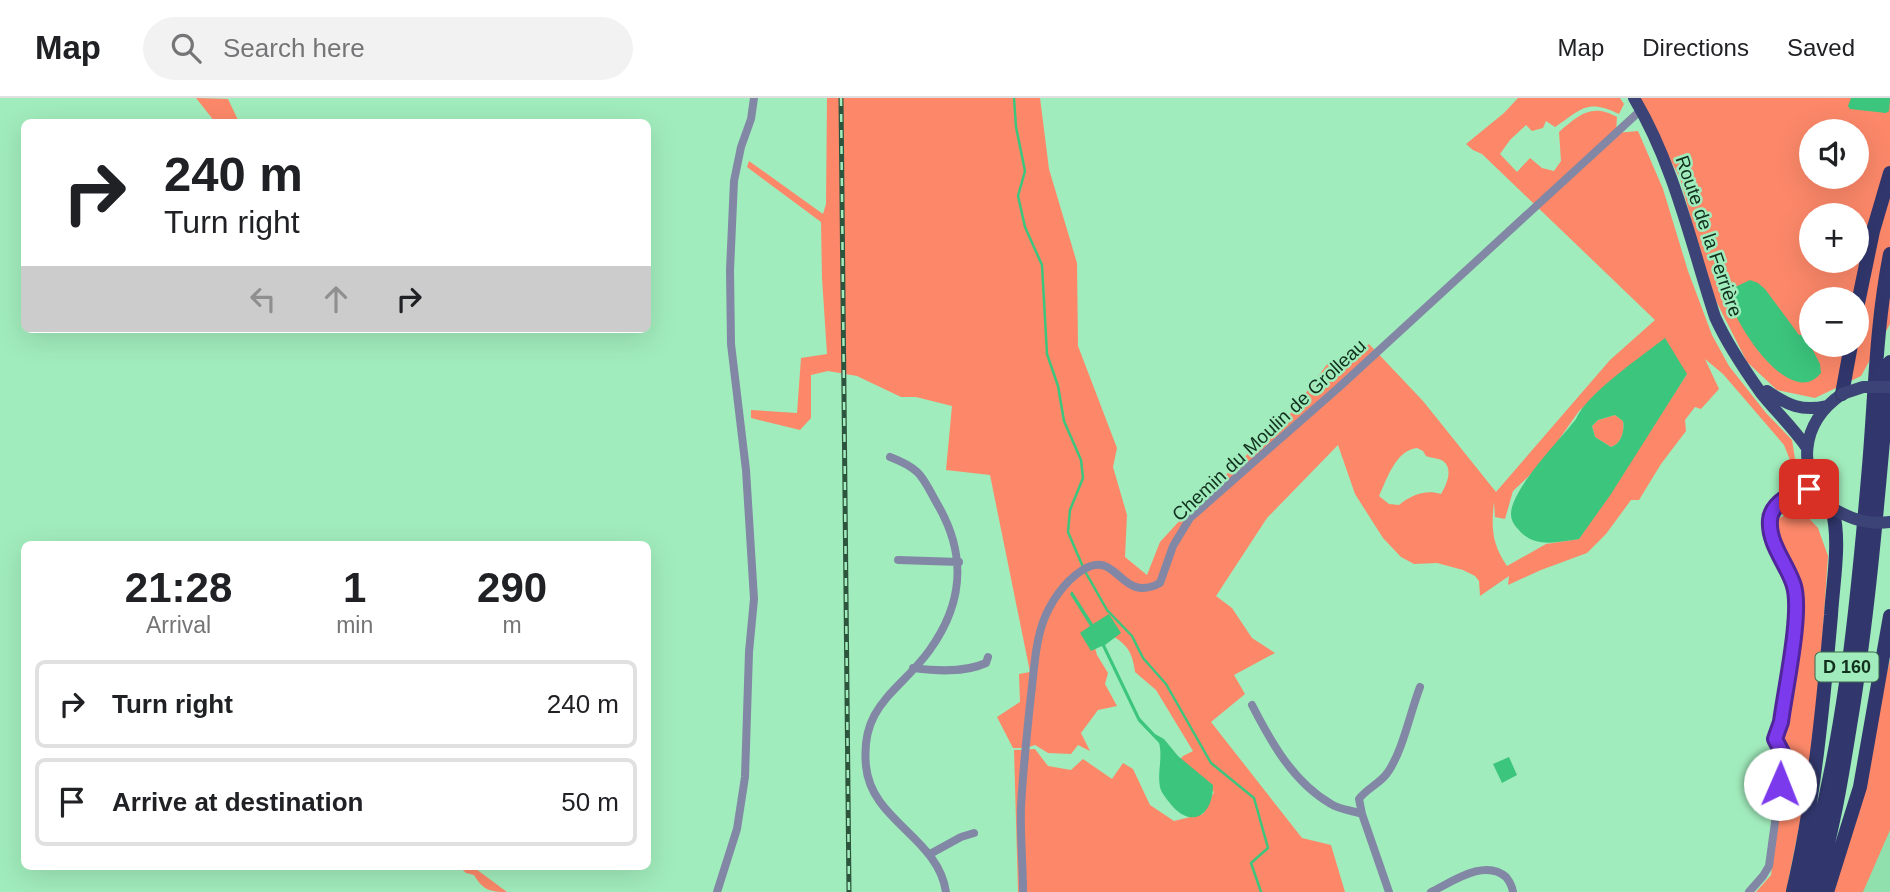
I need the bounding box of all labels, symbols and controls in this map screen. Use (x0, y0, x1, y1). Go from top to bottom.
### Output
search box (143, 17, 633, 80)
text: Map (35, 29, 101, 66)
icon: search (167, 29, 205, 67)
text: Search here (223, 33, 365, 63)
text: Map (1558, 34, 1604, 61)
text: Directions (1642, 34, 1749, 61)
text: Saved (1787, 34, 1855, 61)
map controls (1799, 119, 1869, 357)
button: sound (1799, 119, 1869, 189)
icon: right (49, 147, 140, 238)
text: 240 m (164, 147, 303, 201)
street label: Route de la Ferrière (1672, 153, 1746, 319)
button: + (1799, 203, 1869, 273)
text: Turn right (164, 204, 300, 240)
icon: left (244, 280, 282, 318)
icon: ahead (317, 280, 355, 318)
icon: right (390, 280, 428, 318)
button: − (1799, 287, 1869, 357)
street label: Chemin du Moulin de Grolleau (1168, 335, 1370, 525)
pin (1779, 459, 1839, 519)
icon: arrive (1790, 470, 1828, 508)
text: 21:28 (125, 564, 232, 611)
text: 1 (343, 564, 366, 611)
text: 290 (477, 564, 547, 611)
text: Arrival (146, 612, 211, 638)
text: min (336, 612, 373, 638)
text: m (503, 612, 522, 638)
road number: D 160 (1815, 652, 1878, 682)
icon: right (53, 685, 91, 723)
text: Turn right (112, 689, 233, 719)
text: 240 m (547, 689, 619, 719)
position arrow (1743, 747, 1817, 821)
icon: arrive (53, 783, 91, 821)
text: Arrive at destination (112, 787, 363, 817)
text: 50 m (561, 787, 619, 817)

